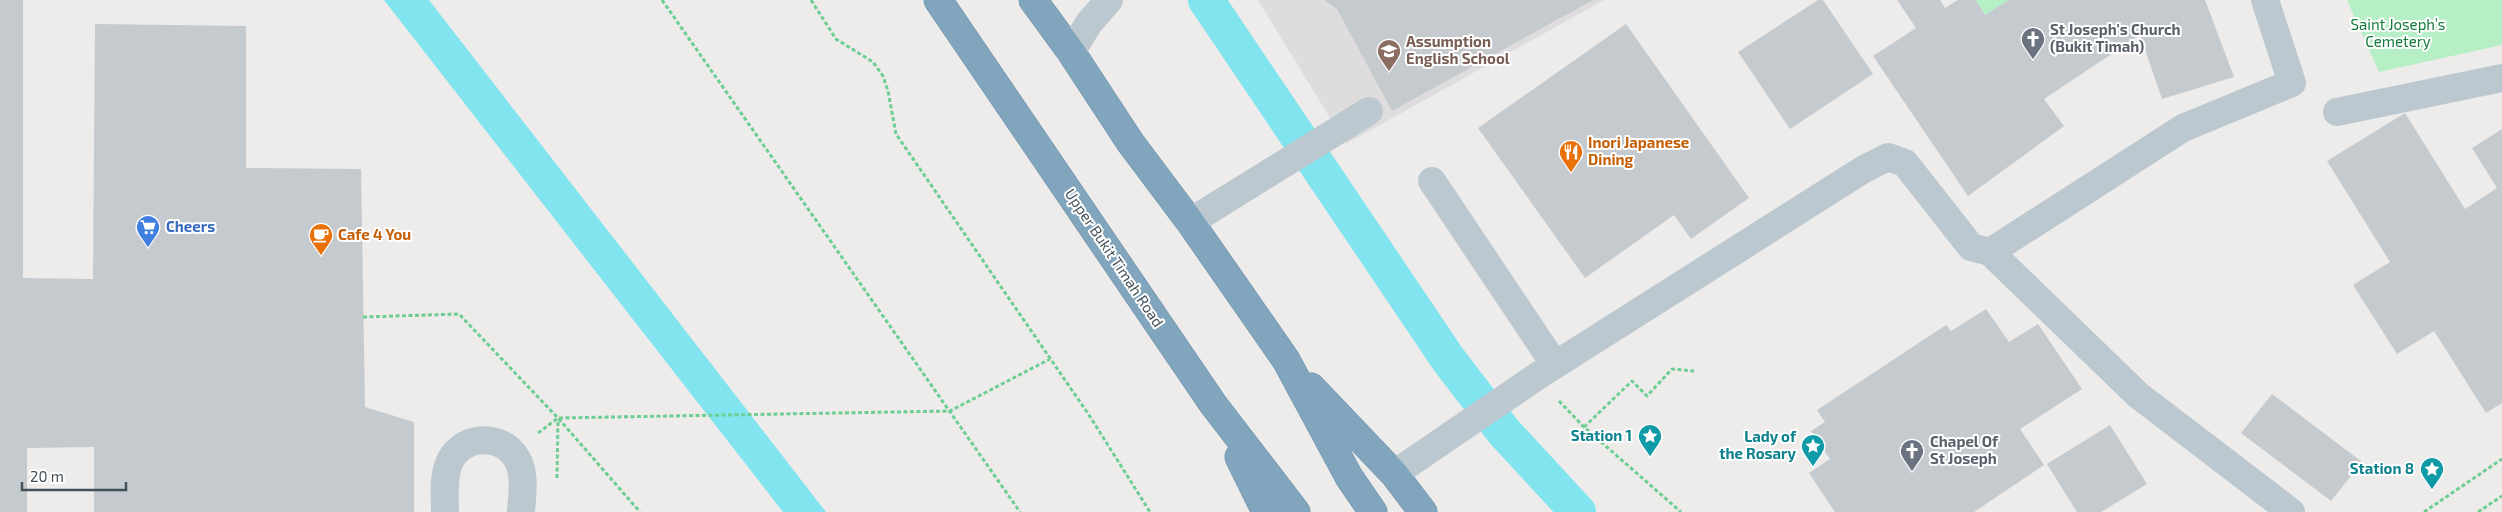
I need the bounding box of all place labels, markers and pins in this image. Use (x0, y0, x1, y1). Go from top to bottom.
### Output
place label: St Joseph's Church (Bukit Timah) (2050, 20, 2181, 55)
church icon: St Joseph's Church (Bukit Timah) (2020, 26, 2046, 60)
place label: Assumption English School (1406, 32, 1510, 67)
school or university icon: Assumption English School (1376, 38, 1402, 72)
place label: Inori Japanese Dining (1588, 133, 1689, 168)
restaurant icon: Inori Japanese Dining (1558, 139, 1584, 173)
supermarket icon: Cheers (135, 214, 161, 248)
place label: Cheers (166, 217, 215, 235)
cafe icon: Cafe 4 You (308, 222, 334, 256)
place label: Cafe 4 You (338, 225, 411, 243)
place icon: Station 1 (1637, 423, 1663, 457)
place label: Station 1 (1571, 426, 1632, 444)
place label: Lady of the Rosary (1719, 427, 1797, 463)
place label: Chapel Of St Joseph (1930, 432, 1999, 467)
place icon: Lady of the Rosary (1800, 433, 1826, 467)
church icon: Chapel Of St Joseph (1899, 438, 1925, 472)
place icon: Station 8 (2419, 456, 2445, 490)
place label: Station 8 (2350, 459, 2414, 477)

